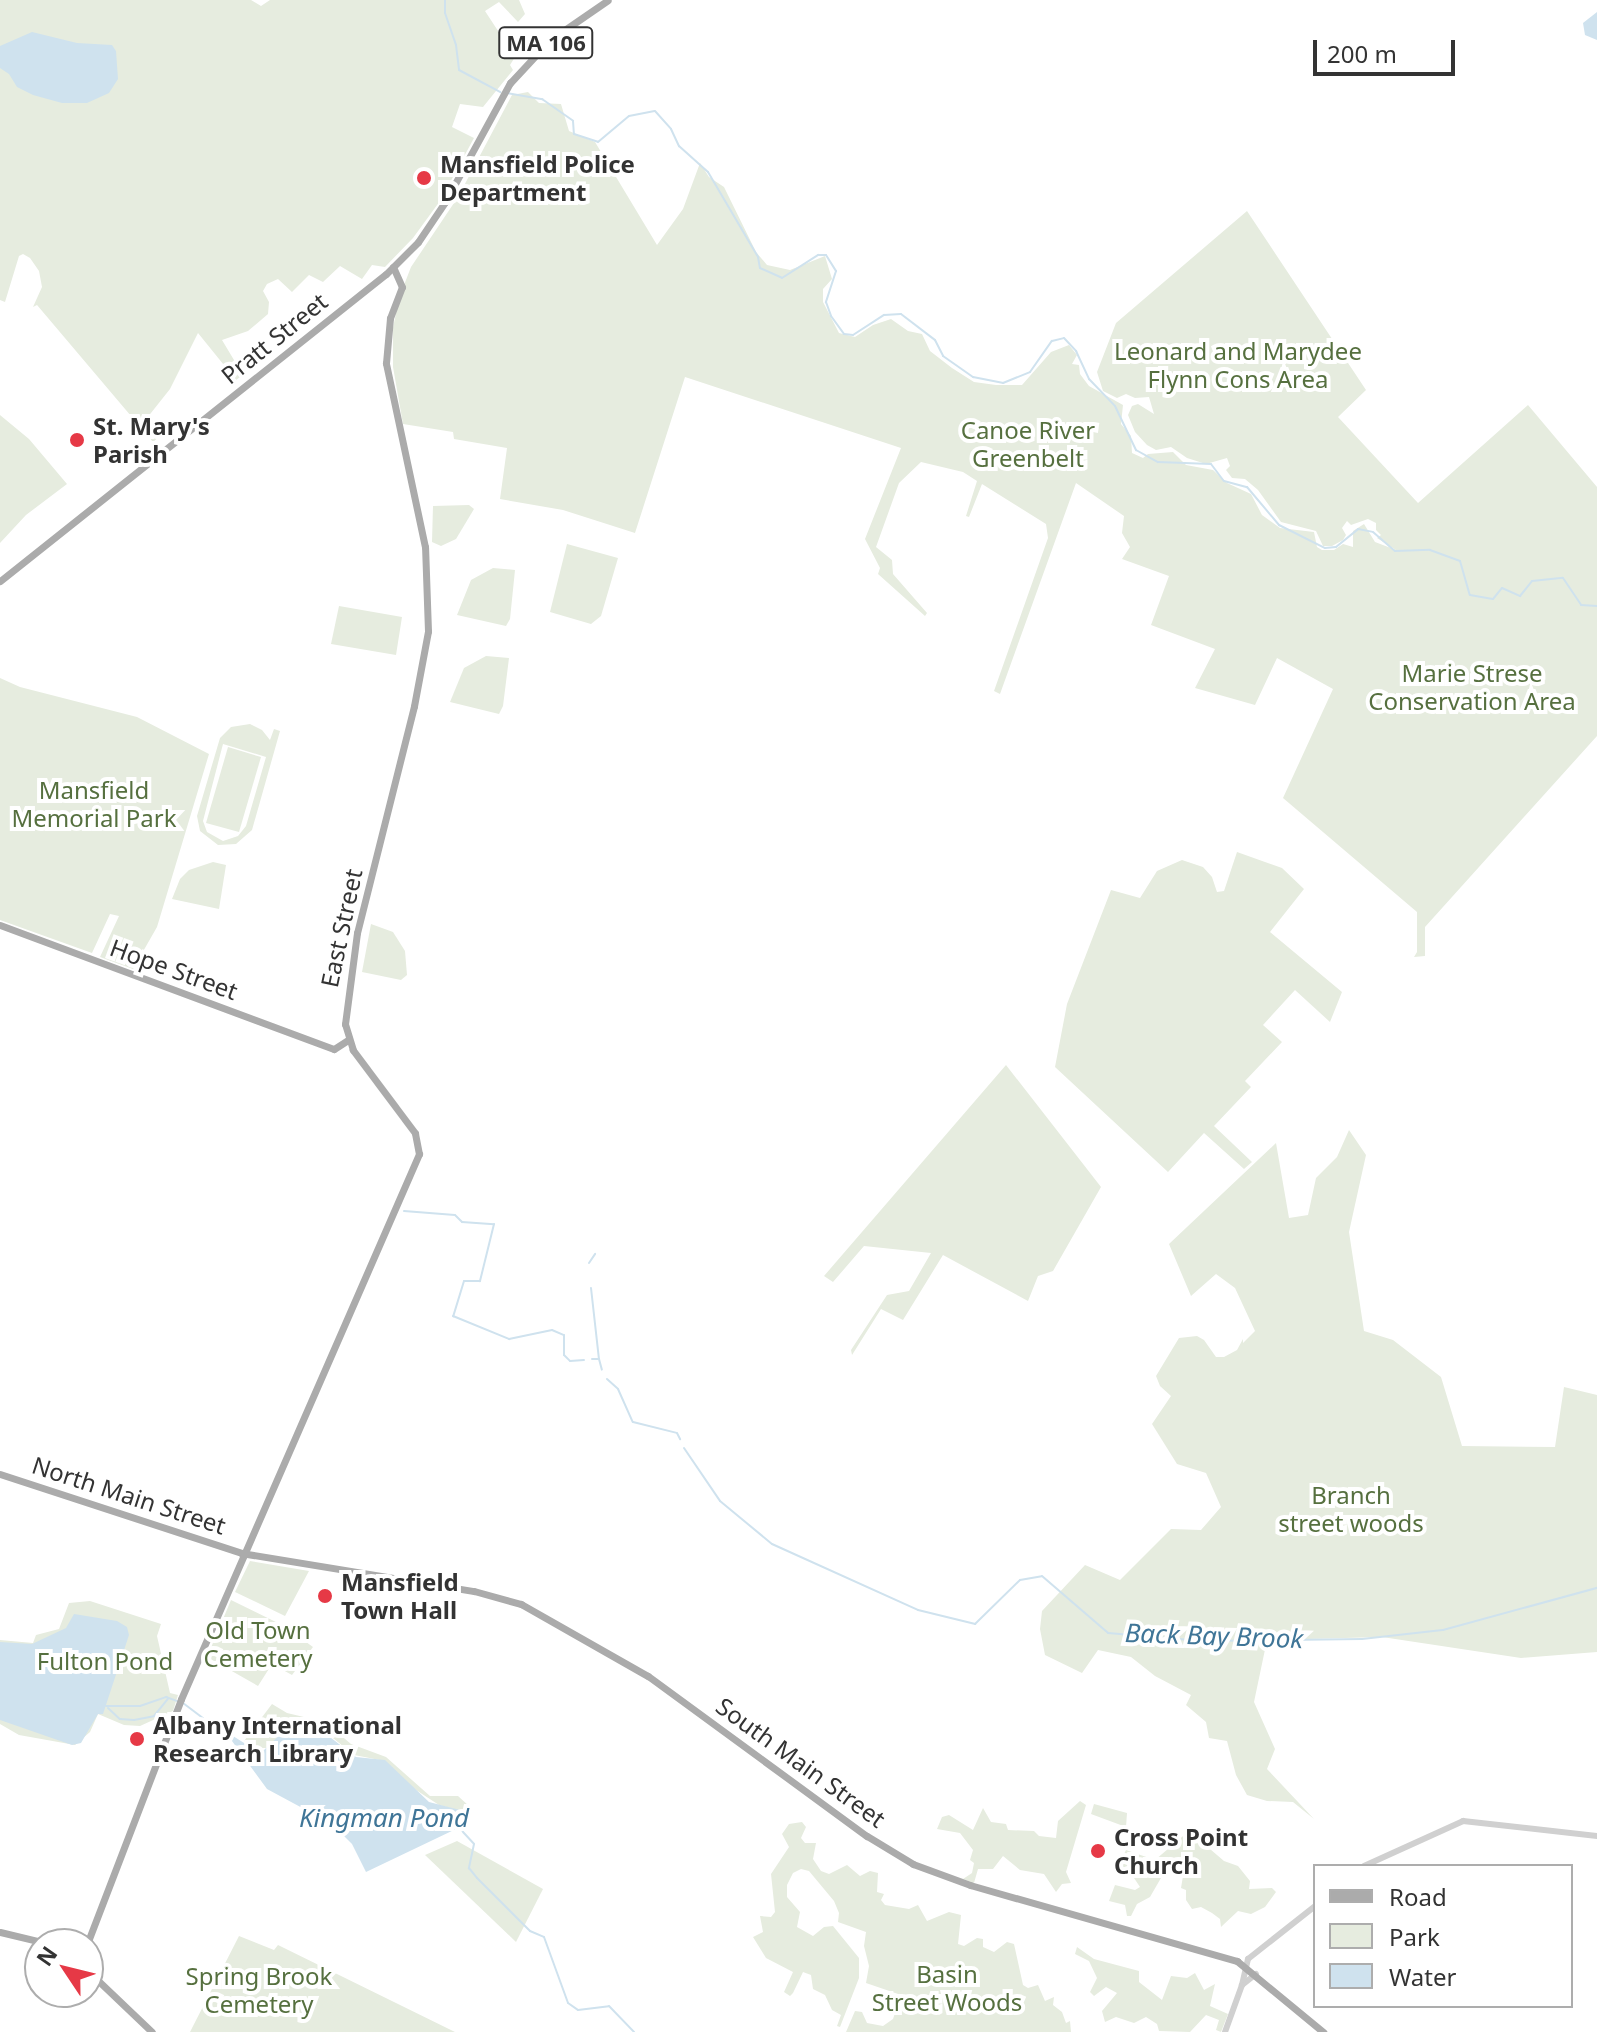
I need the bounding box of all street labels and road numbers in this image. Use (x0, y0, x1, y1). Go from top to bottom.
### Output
road number: MA 106 (498, 25, 594, 61)
street label: Pratt Street (215, 287, 333, 389)
street label: East Street (314, 866, 368, 990)
street label: Hope Street (106, 933, 242, 1005)
street label: North Main Street (29, 1450, 229, 1540)
street label: South Main Street (711, 1691, 891, 1833)

